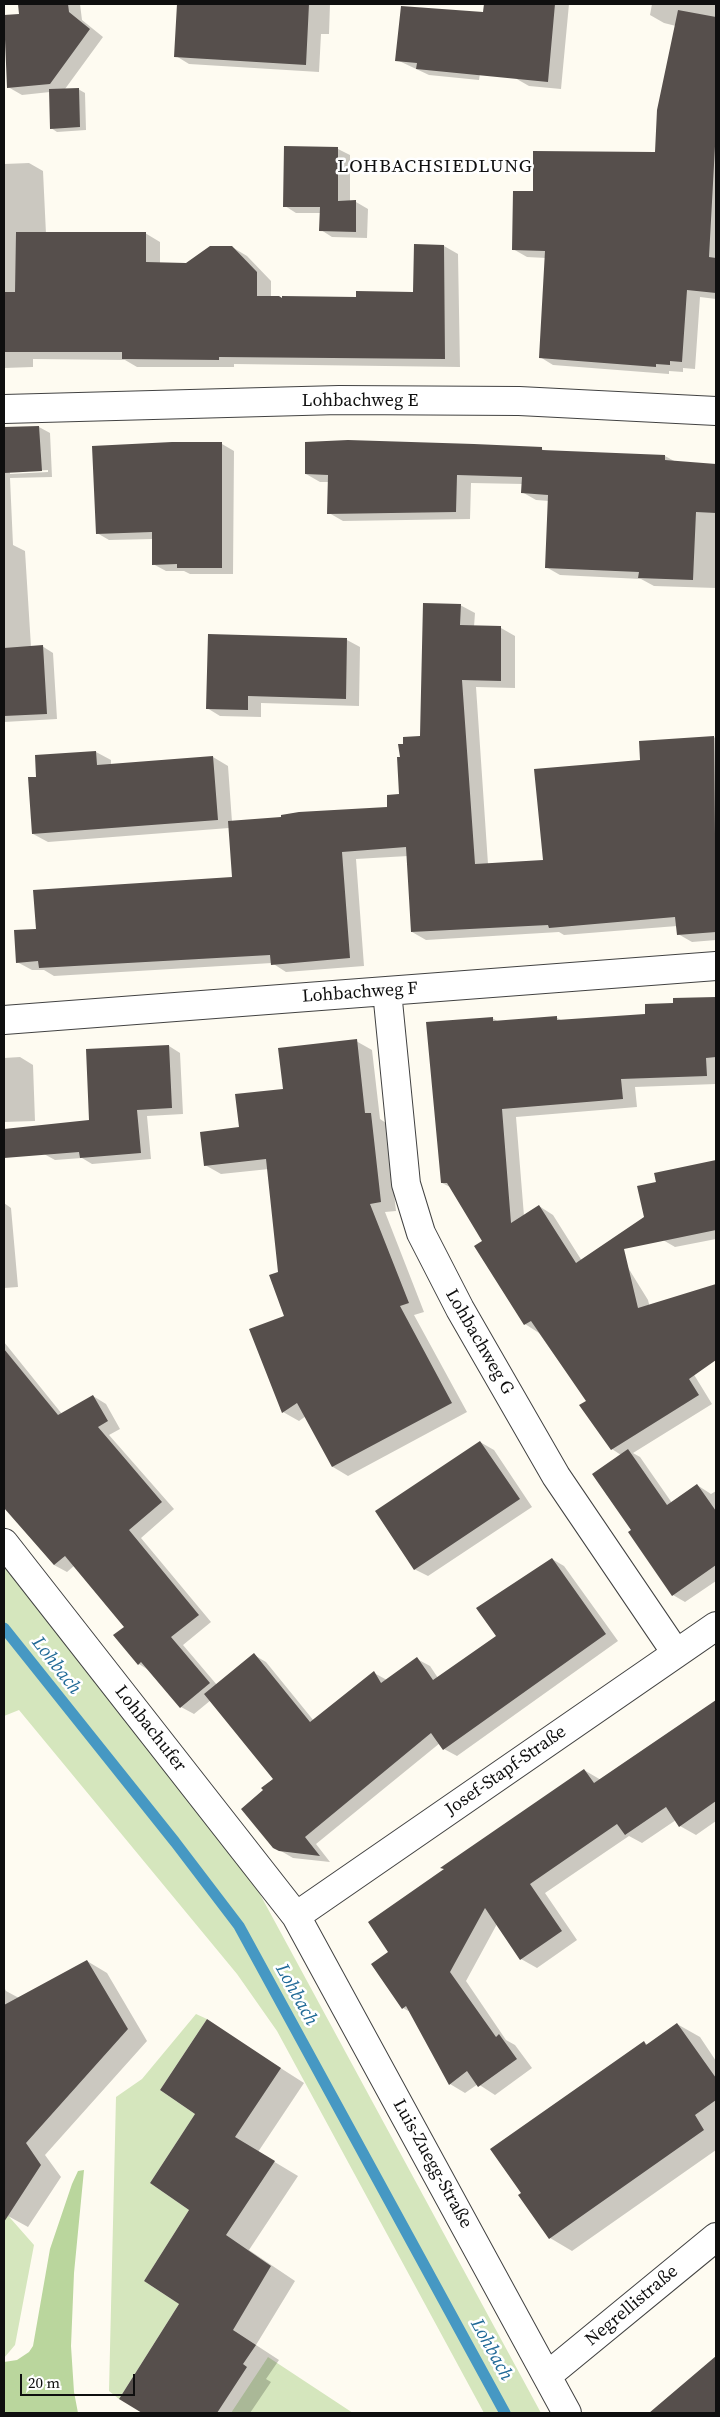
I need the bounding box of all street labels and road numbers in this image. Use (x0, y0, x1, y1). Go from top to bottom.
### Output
street label: Lohbachweg E (302, 390, 418, 412)
street label: Lohbachweg F (301, 978, 419, 1008)
street label: Lohbachweg G (440, 1285, 518, 1399)
street label: Lohbachufer (110, 1682, 190, 1776)
street label: Josef-Stapf-Straße (441, 1721, 571, 1821)
street label: Luis-Zuegg-Straße (388, 2096, 476, 2232)
street label: Negrellistraße (581, 2261, 683, 2351)

